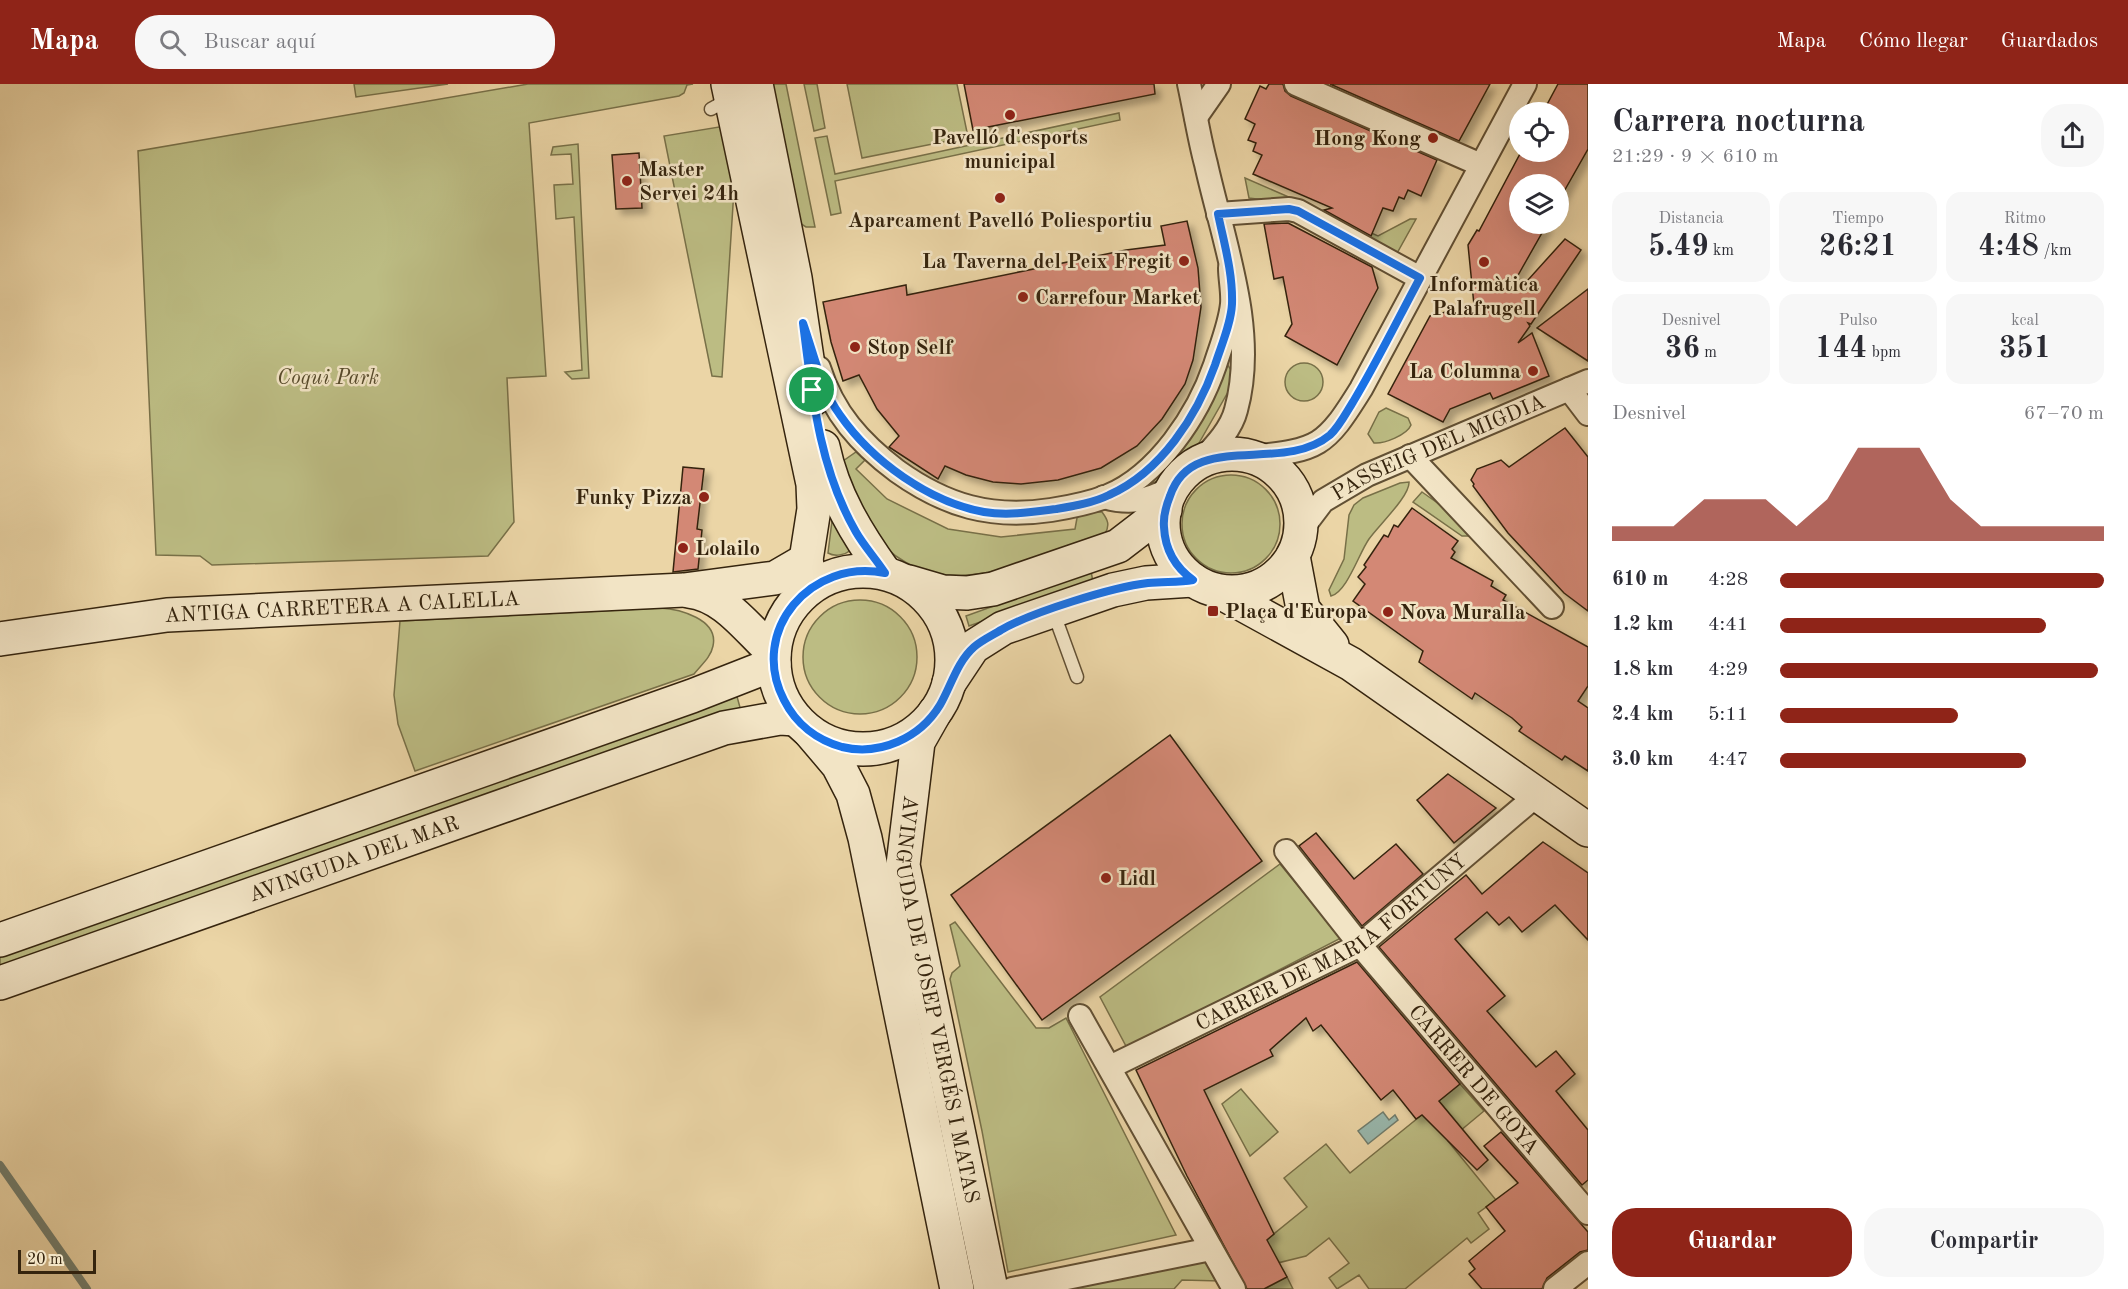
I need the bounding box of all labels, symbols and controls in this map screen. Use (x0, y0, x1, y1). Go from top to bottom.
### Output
search box (135, 15, 555, 69)
icon: search (156, 26, 189, 59)
text: Mapa (30, 28, 99, 56)
text: Buscar aquí (204, 31, 315, 53)
text: Mapa (1777, 31, 1826, 52)
text: Cómo llegar (1859, 31, 1968, 52)
text: Guardados (2001, 31, 2098, 52)
map controls (1509, 102, 1569, 234)
button: locate (1509, 102, 1569, 162)
button: share (2041, 104, 2104, 167)
text: Carrera nocturna (1612, 106, 1865, 139)
marker: Pavelló d'esports municipal (1003, 108, 1017, 122)
place label: Pavelló d'esports municipal (932, 128, 1088, 173)
place label: Hong Kong (1314, 129, 1421, 150)
marker: Hong Kong (1426, 131, 1440, 145)
text: 21:29 · 9 × 610 m (1612, 147, 1779, 167)
place label: Master Servei 24h (639, 160, 739, 205)
marker: Master Servei 24h (620, 174, 634, 188)
button: layers (1509, 174, 1569, 234)
marker: Aparcament Pavelló Poliesportiu (993, 191, 1007, 205)
place label: Aparcament Pavelló Poliesportiu (848, 211, 1152, 232)
text: Distancia (1658, 211, 1724, 227)
text: Tiempo (1832, 211, 1884, 227)
text: Ritmo (2004, 211, 2046, 227)
text: 5.49 (1648, 232, 1709, 262)
text: 26:21 (1819, 232, 1897, 262)
text: 4:48 (1978, 232, 2039, 262)
text: km (1709, 243, 1734, 259)
text: /km (2039, 243, 2072, 259)
place label: La Taverna del Peix Fregit (922, 252, 1172, 273)
marker: La Taverna del Peix Fregit (1177, 254, 1191, 268)
marker: Informàtica Palafrugell (1477, 255, 1491, 269)
place label: Informàtica Palafrugell (1429, 275, 1539, 320)
place label: Carrefour Market (1035, 288, 1200, 309)
marker: Carrefour Market (1016, 290, 1030, 304)
text: Desnivel (1661, 313, 1721, 329)
text: Pulso (1839, 313, 1877, 329)
text: kcal (2011, 313, 2039, 329)
text: 36 (1665, 334, 1700, 364)
text: 144 (1815, 334, 1867, 364)
text: 351 (1999, 334, 2051, 364)
place label: Stop Self (867, 338, 954, 359)
marker: Stop Self (848, 340, 862, 354)
text: m (1700, 345, 1717, 361)
text: bpm (1867, 345, 1901, 361)
place label: La Columna (1409, 362, 1521, 383)
pin (786, 364, 837, 415)
marker: La Columna (1526, 364, 1540, 378)
park label: Coqui Park (277, 368, 379, 389)
icon: arrive (795, 373, 828, 406)
street label: PASSEIG DEL MIGDIA (1329, 392, 1549, 505)
text: Desnivel (1612, 404, 1686, 424)
text: 67–70 m (2024, 404, 2104, 424)
place label: Funky Pizza (575, 488, 692, 509)
marker: Funky Pizza (697, 490, 711, 504)
place label: Lolailo (695, 539, 760, 560)
marker: Lolailo (676, 541, 690, 555)
text: 610 m (1612, 570, 1668, 590)
text: 4:28 (1708, 570, 1748, 590)
street label: ANTIGA CARRETERA A CALELLA (164, 589, 520, 627)
place label: Plaça d'Europa (1225, 602, 1368, 623)
place label: Nova Muralla (1400, 603, 1526, 624)
marker: Plaça d'Europa (1206, 604, 1220, 618)
marker: Nova Muralla (1381, 605, 1395, 619)
text: 1.2 km (1612, 615, 1674, 635)
text: 4:41 (1708, 615, 1748, 635)
text: 1.8 km (1612, 660, 1674, 680)
text: 4:29 (1708, 660, 1748, 680)
text: 2.4 km (1612, 705, 1674, 725)
text: 5:11 (1708, 705, 1748, 725)
text: 3.0 km (1612, 750, 1674, 770)
text: 4:47 (1708, 750, 1748, 770)
street label: AVINGUDA DE JOSEP VERGÉS I MATAS (891, 794, 982, 1205)
street label: AVINGUDA DEL MAR (246, 813, 462, 907)
street label: CARRER DE MARIÀ FORTUNY (1193, 851, 1471, 1035)
place label: Lidl (1118, 869, 1156, 890)
marker: Lidl (1099, 871, 1113, 885)
street label: CARRER DE GOYA (1404, 1002, 1542, 1159)
button: Guardar (1612, 1208, 1852, 1277)
button: Compartir (1864, 1208, 2104, 1277)
scale bar (18, 1247, 96, 1274)
text: 20 m (27, 1252, 63, 1268)

